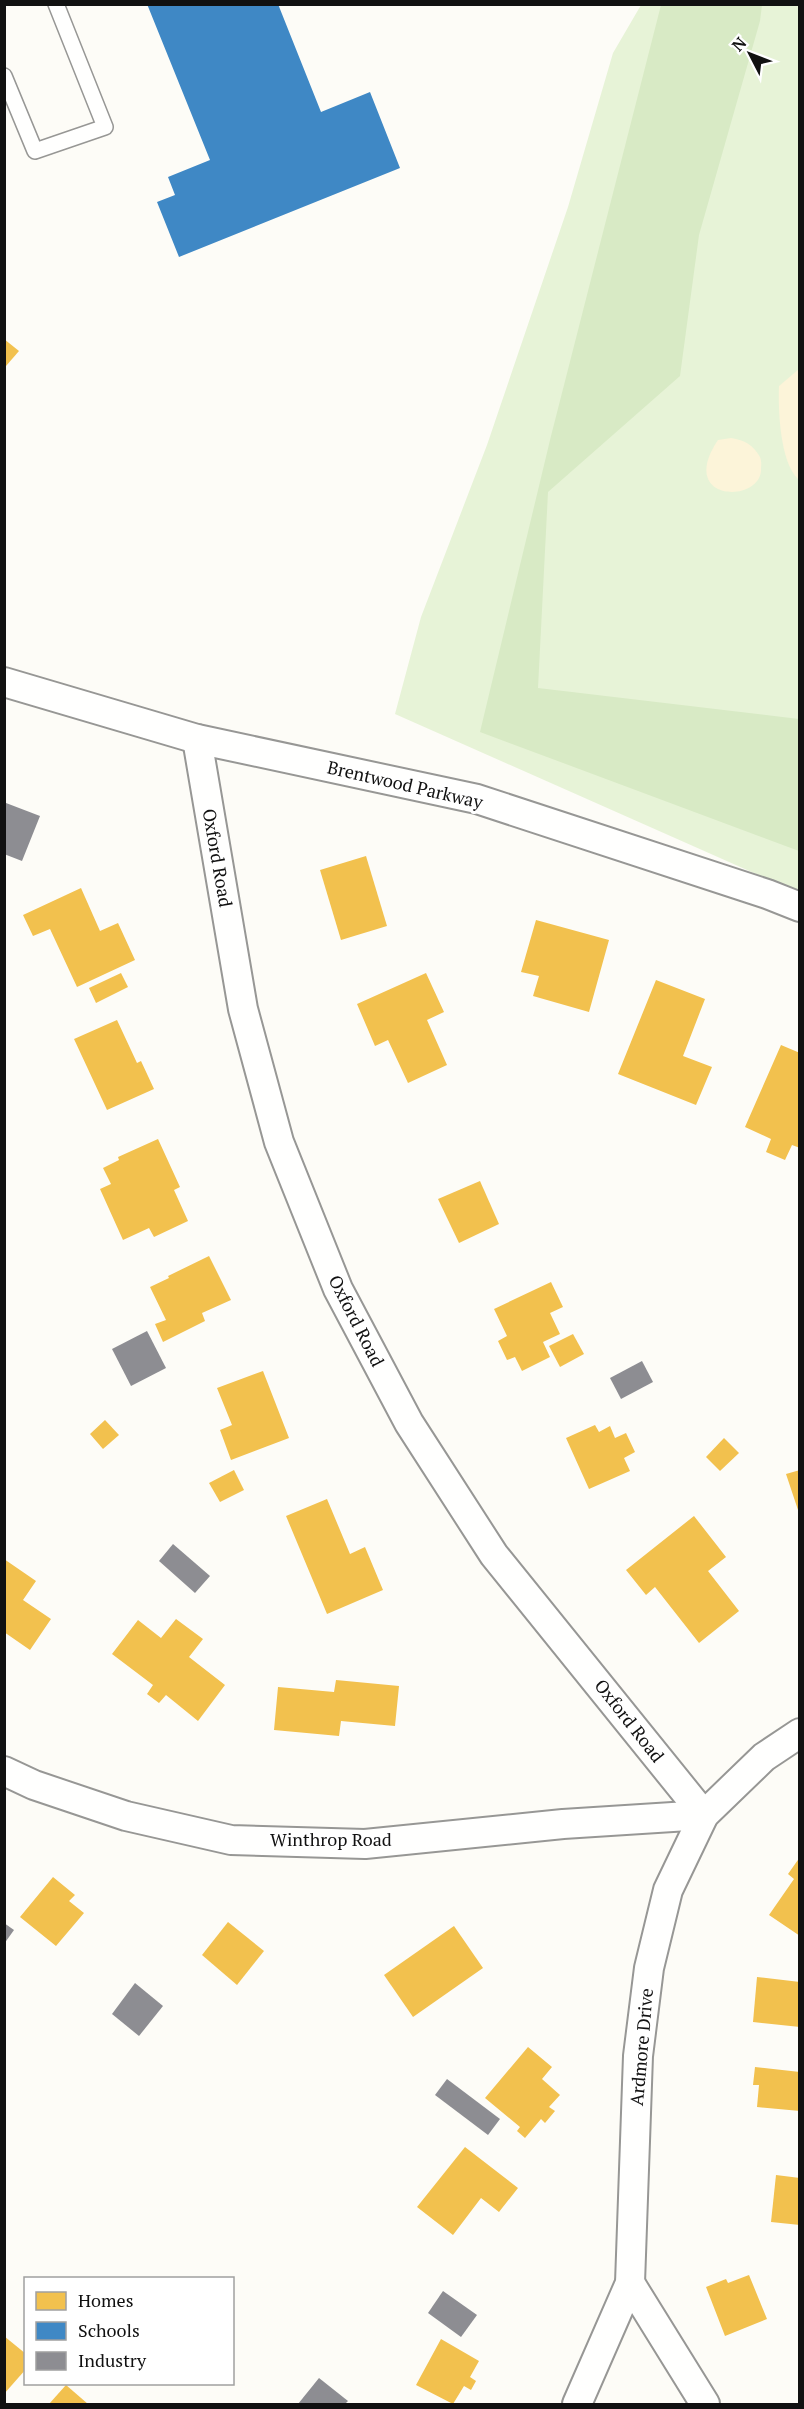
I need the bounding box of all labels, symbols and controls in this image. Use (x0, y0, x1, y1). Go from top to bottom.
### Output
north arrow (720, 24, 780, 84)
text: N (727, 32, 751, 56)
street label: Brentwood Parkway (325, 754, 486, 814)
street label: Oxford Road (198, 807, 238, 909)
street label: Oxford Road (324, 1271, 390, 1370)
street label: Oxford Road (590, 1674, 670, 1767)
street label: Winthrop Road (270, 1827, 392, 1851)
street label: Ardmore Drive (624, 1987, 658, 2107)
legend (24, 2277, 234, 2385)
text: Homes (78, 2288, 133, 2312)
text: Schools (78, 2318, 140, 2342)
text: Industry (78, 2348, 147, 2372)

